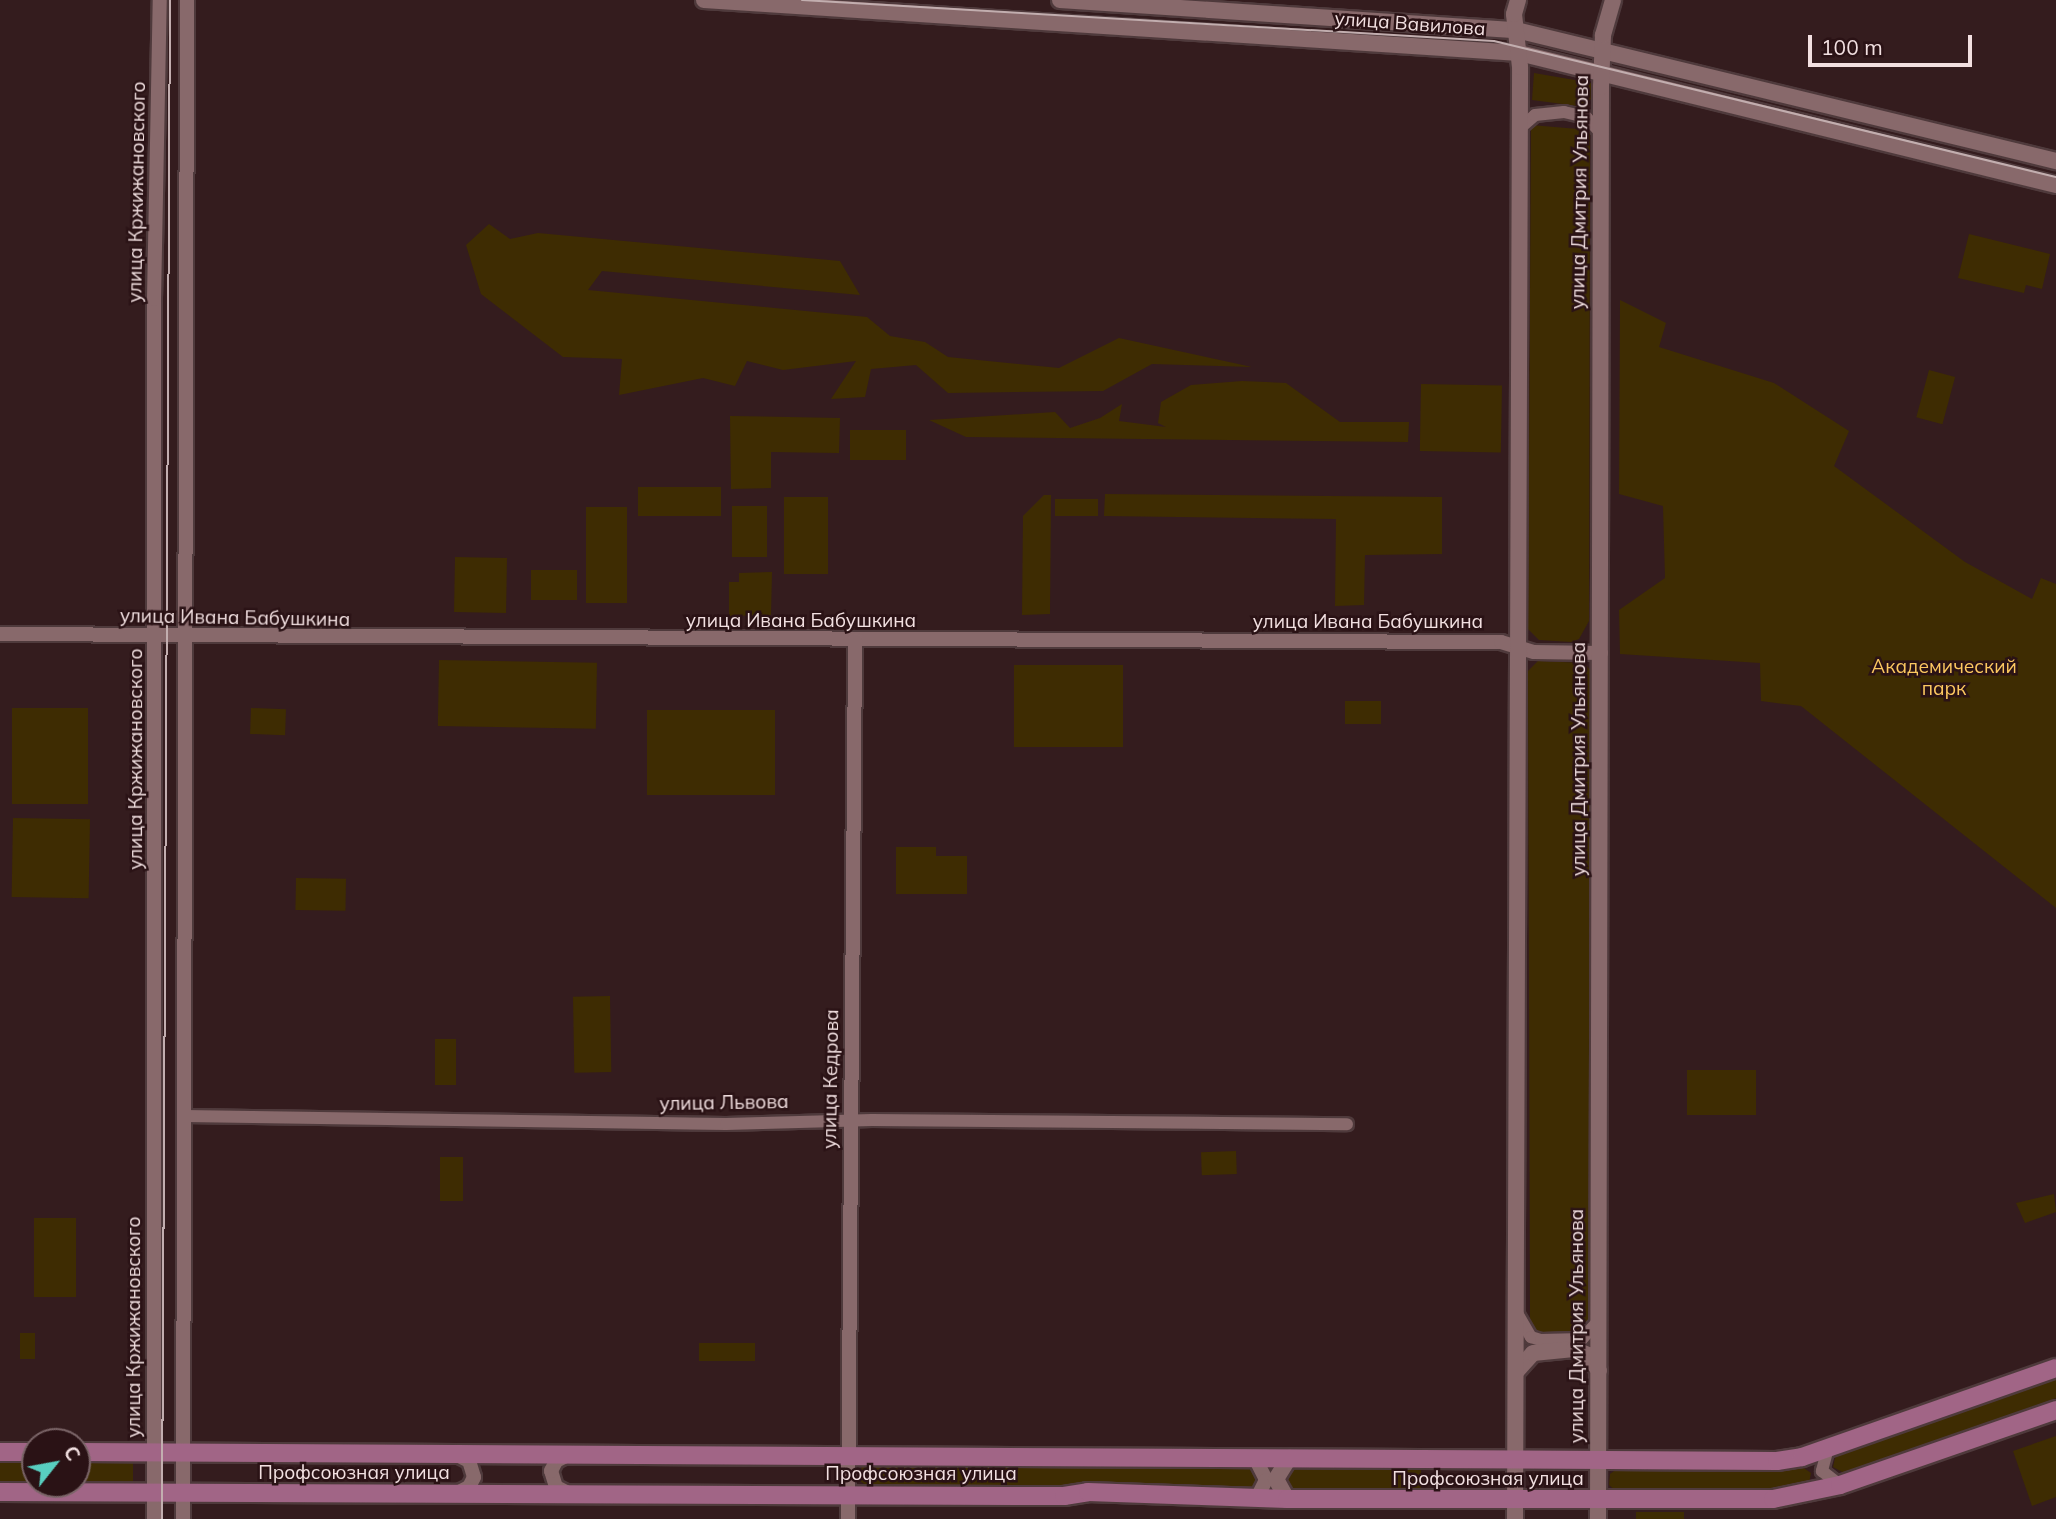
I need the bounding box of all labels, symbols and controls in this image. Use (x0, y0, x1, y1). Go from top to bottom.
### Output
street label: улица Вавилова (1334, 7, 1486, 41)
scale bar (1811, 21, 1976, 65)
text: 100 m (1821, 34, 1883, 60)
street label: улица Дмитрия Ульянова (1567, 75, 1593, 309)
street label: улица Кржижановского (124, 81, 150, 303)
street label: улица Ивана Бабушкина (120, 605, 350, 631)
street label: улица Ивана Бабушкина (686, 610, 916, 632)
street label: улица Ивана Бабушкина (1253, 611, 1483, 633)
street label: улица Дмитрия Ульянова (1568, 642, 1590, 876)
street label: улица Кржижановского (125, 648, 147, 870)
park label: Академический парк (1871, 656, 2017, 700)
street label: улица Кедрова (818, 1009, 844, 1149)
street label: улица Львова (659, 1090, 789, 1116)
street label: улица Дмитрия Ульянова (1566, 1209, 1588, 1443)
street label: улица Кржижановского (123, 1216, 145, 1438)
north arrow (21, 1428, 91, 1498)
text: С (59, 1441, 86, 1465)
street label: Профсоюзная улица (258, 1462, 450, 1484)
street label: Профсоюзная улица (825, 1463, 1017, 1485)
street label: Профсоюзная улица (1392, 1468, 1584, 1490)

